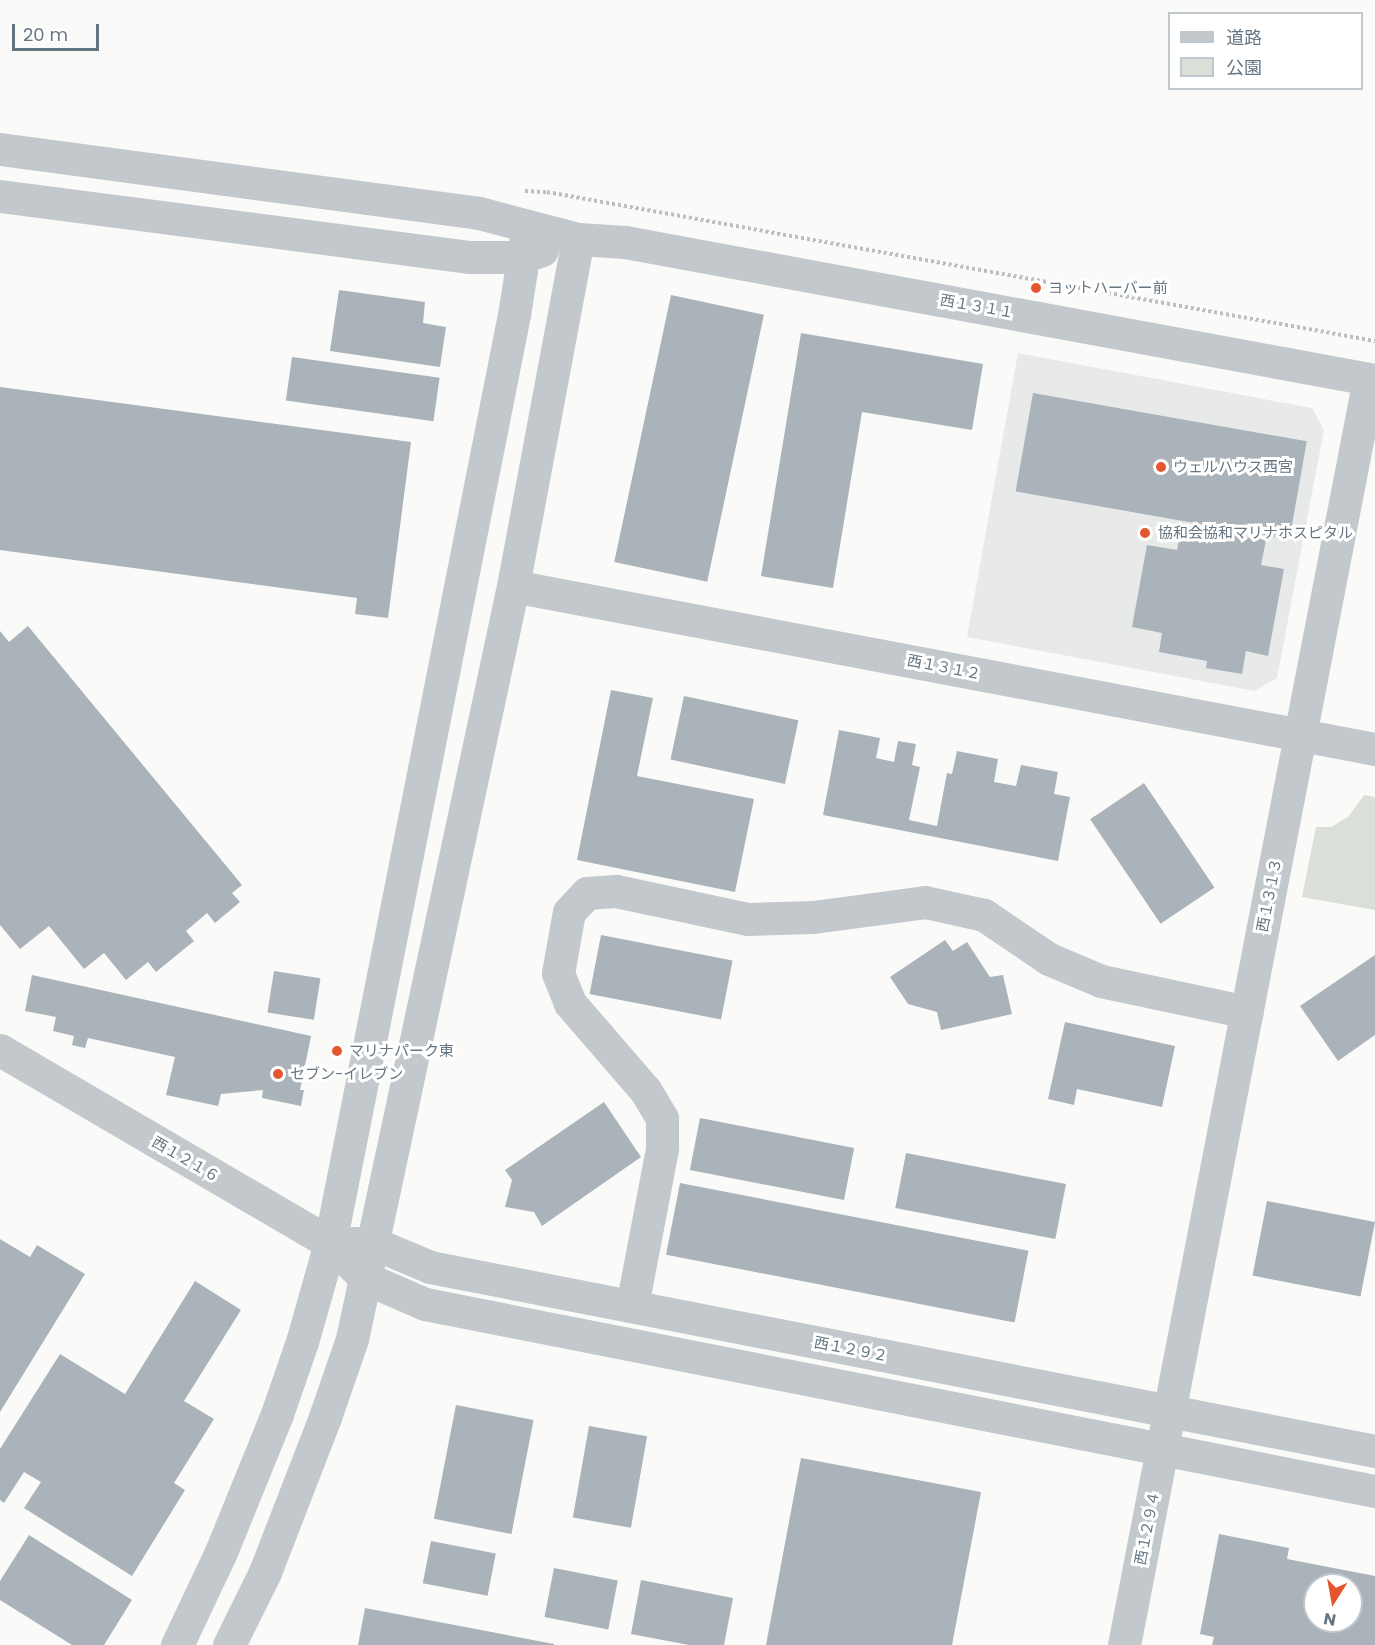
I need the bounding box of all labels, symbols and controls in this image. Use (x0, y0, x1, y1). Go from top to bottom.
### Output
scale bar (15, 12, 102, 50)
legend (1168, 12, 1363, 90)
text: 20 m (23, 22, 68, 47)
text: 道路 (1226, 25, 1262, 50)
text: 公園 (1226, 55, 1262, 80)
place label: ヨットハーバー前 (1048, 279, 1168, 297)
marker: ヨットハーバー前 (1029, 281, 1043, 295)
street label: 西１３１１ (939, 291, 1015, 321)
place label: ウェルハウス西宮 (1173, 458, 1293, 476)
marker: ウェルハウス西宮 (1154, 460, 1168, 474)
marker: 協和会協和マリナホスピタル (1136, 524, 1154, 542)
place label: 協和会協和マリナホスピタル (1158, 524, 1353, 542)
street label: 西１３１２ (905, 651, 983, 683)
street label: 西１３１３ (1253, 856, 1285, 934)
place label: マリナパーク東 (349, 1042, 454, 1060)
marker: マリナパーク東 (330, 1044, 344, 1058)
place label: セブン-イレブン (290, 1065, 403, 1083)
marker: セブン-イレブン (271, 1067, 285, 1081)
street label: 西１２１６ (149, 1132, 223, 1186)
street label: 西１２９２ (812, 1333, 890, 1365)
street label: 西１２９４ (1131, 1489, 1163, 1567)
north arrow (1303, 1573, 1363, 1633)
text: N (1322, 1607, 1338, 1632)

